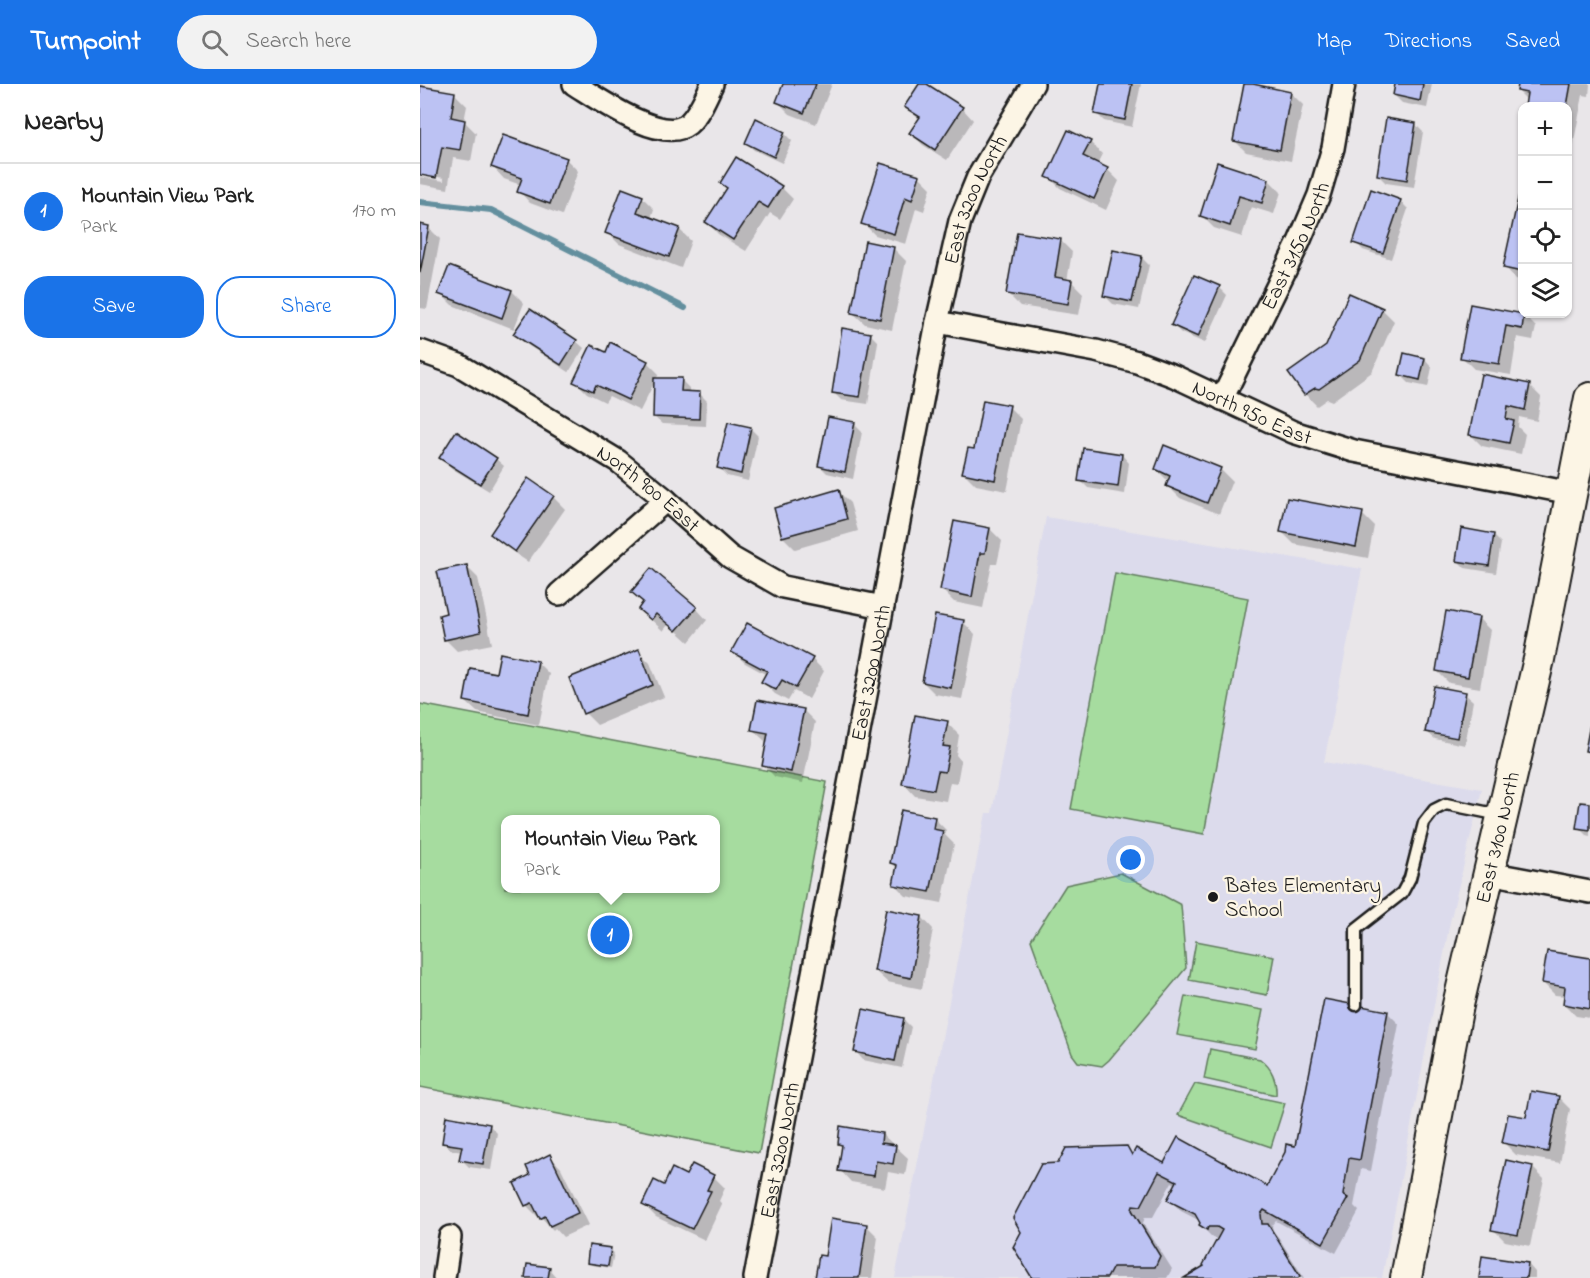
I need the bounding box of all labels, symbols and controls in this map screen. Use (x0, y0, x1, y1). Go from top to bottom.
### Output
search box (177, 15, 597, 69)
text: Turnpoint (30, 22, 141, 63)
icon: search (198, 26, 231, 59)
text: Search here (246, 26, 351, 58)
text: Map (1316, 27, 1352, 57)
text: Directions (1385, 27, 1472, 57)
text: Saved (1505, 27, 1560, 57)
map controls (1518, 102, 1572, 318)
button: + (1518, 102, 1572, 156)
text: Nearby (24, 104, 103, 142)
street label: East 3200 North (938, 130, 1016, 268)
button: − (1518, 156, 1572, 210)
street label: East 3150 North (1255, 179, 1339, 316)
text: Mountain View Park (81, 181, 254, 213)
text: 1 (40, 197, 47, 226)
text: 170 m (352, 197, 396, 226)
button: locate (1518, 210, 1572, 264)
text: Park (81, 213, 117, 242)
button: layers (1518, 264, 1572, 318)
button: Save (24, 276, 204, 338)
button: Share (216, 276, 396, 338)
street label: North 950 East (1187, 374, 1315, 454)
street label: North 900 East (590, 439, 706, 540)
street label: East 3200 North (845, 603, 900, 744)
street label: East 3100 North (1469, 769, 1529, 907)
popup (501, 815, 720, 893)
text: Mountain View Park (524, 824, 697, 856)
your location (1116, 845, 1145, 874)
text: Park (524, 856, 560, 885)
place label: Bates Elementary School (1224, 872, 1381, 926)
marker: Bates Elementary School (1206, 890, 1220, 904)
pin: 1 (590, 912, 630, 958)
street label: East 3200 North (754, 1080, 809, 1221)

